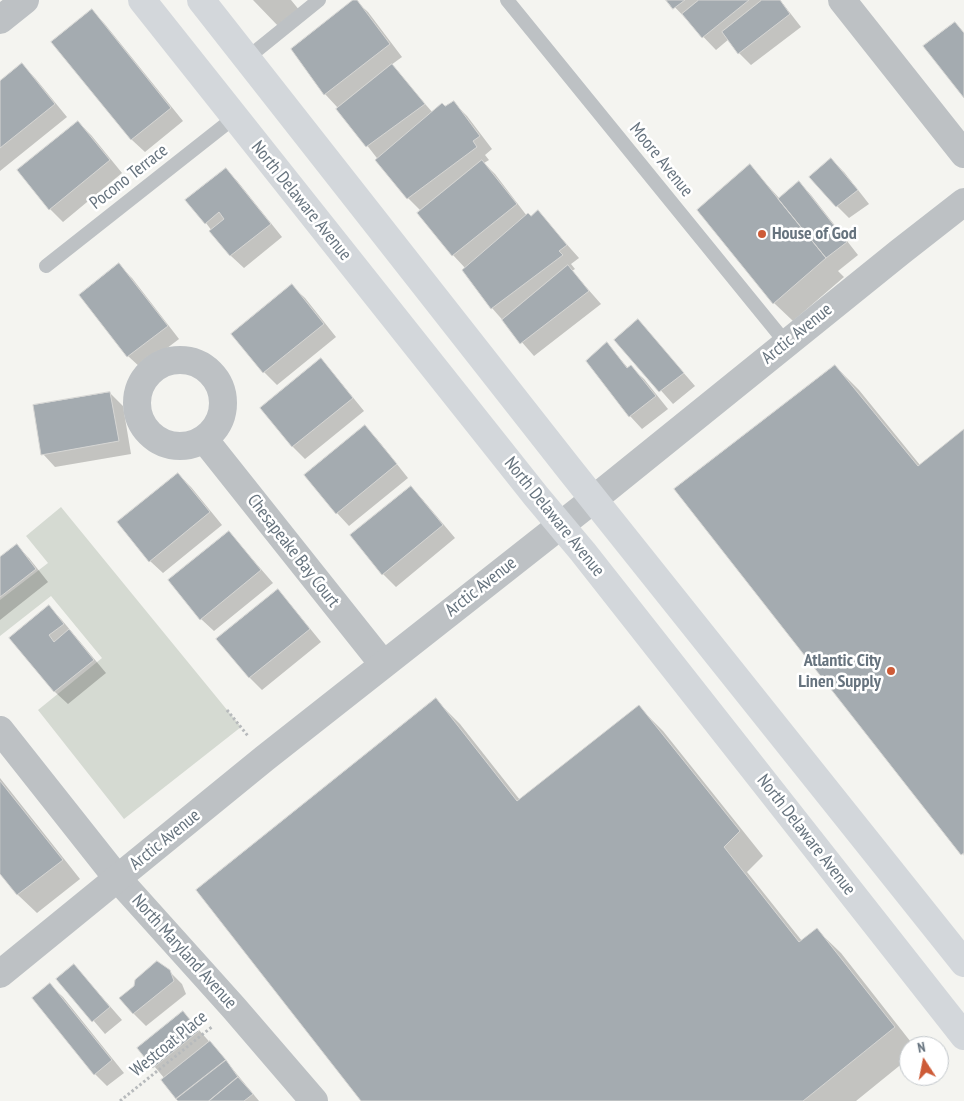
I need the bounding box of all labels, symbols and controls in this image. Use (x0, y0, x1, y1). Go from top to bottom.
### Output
street label: Moore Avenue (625, 119, 697, 201)
street label: North Delaware Avenue (246, 137, 356, 265)
street label: Pocono Terrace (86, 140, 172, 214)
place label: House of God (772, 223, 857, 245)
marker: House of God (756, 228, 768, 240)
street label: Arctic Avenue (757, 299, 837, 369)
street label: North Delaware Avenue (499, 453, 609, 581)
street label: Chesapeake Bay Court (242, 490, 344, 612)
street label: Arctic Avenue (441, 552, 521, 622)
place label: Atlantic City Linen Supply (798, 650, 881, 692)
marker: Atlantic City Linen Supply (885, 665, 897, 677)
street label: North Delaware Avenue (752, 770, 860, 900)
street label: Arctic Avenue (125, 805, 205, 875)
street label: North Maryland Avenue (127, 890, 241, 1014)
street label: Westcoat Place (126, 1006, 212, 1082)
north arrow (899, 1036, 949, 1086)
text: N (916, 1038, 927, 1057)

